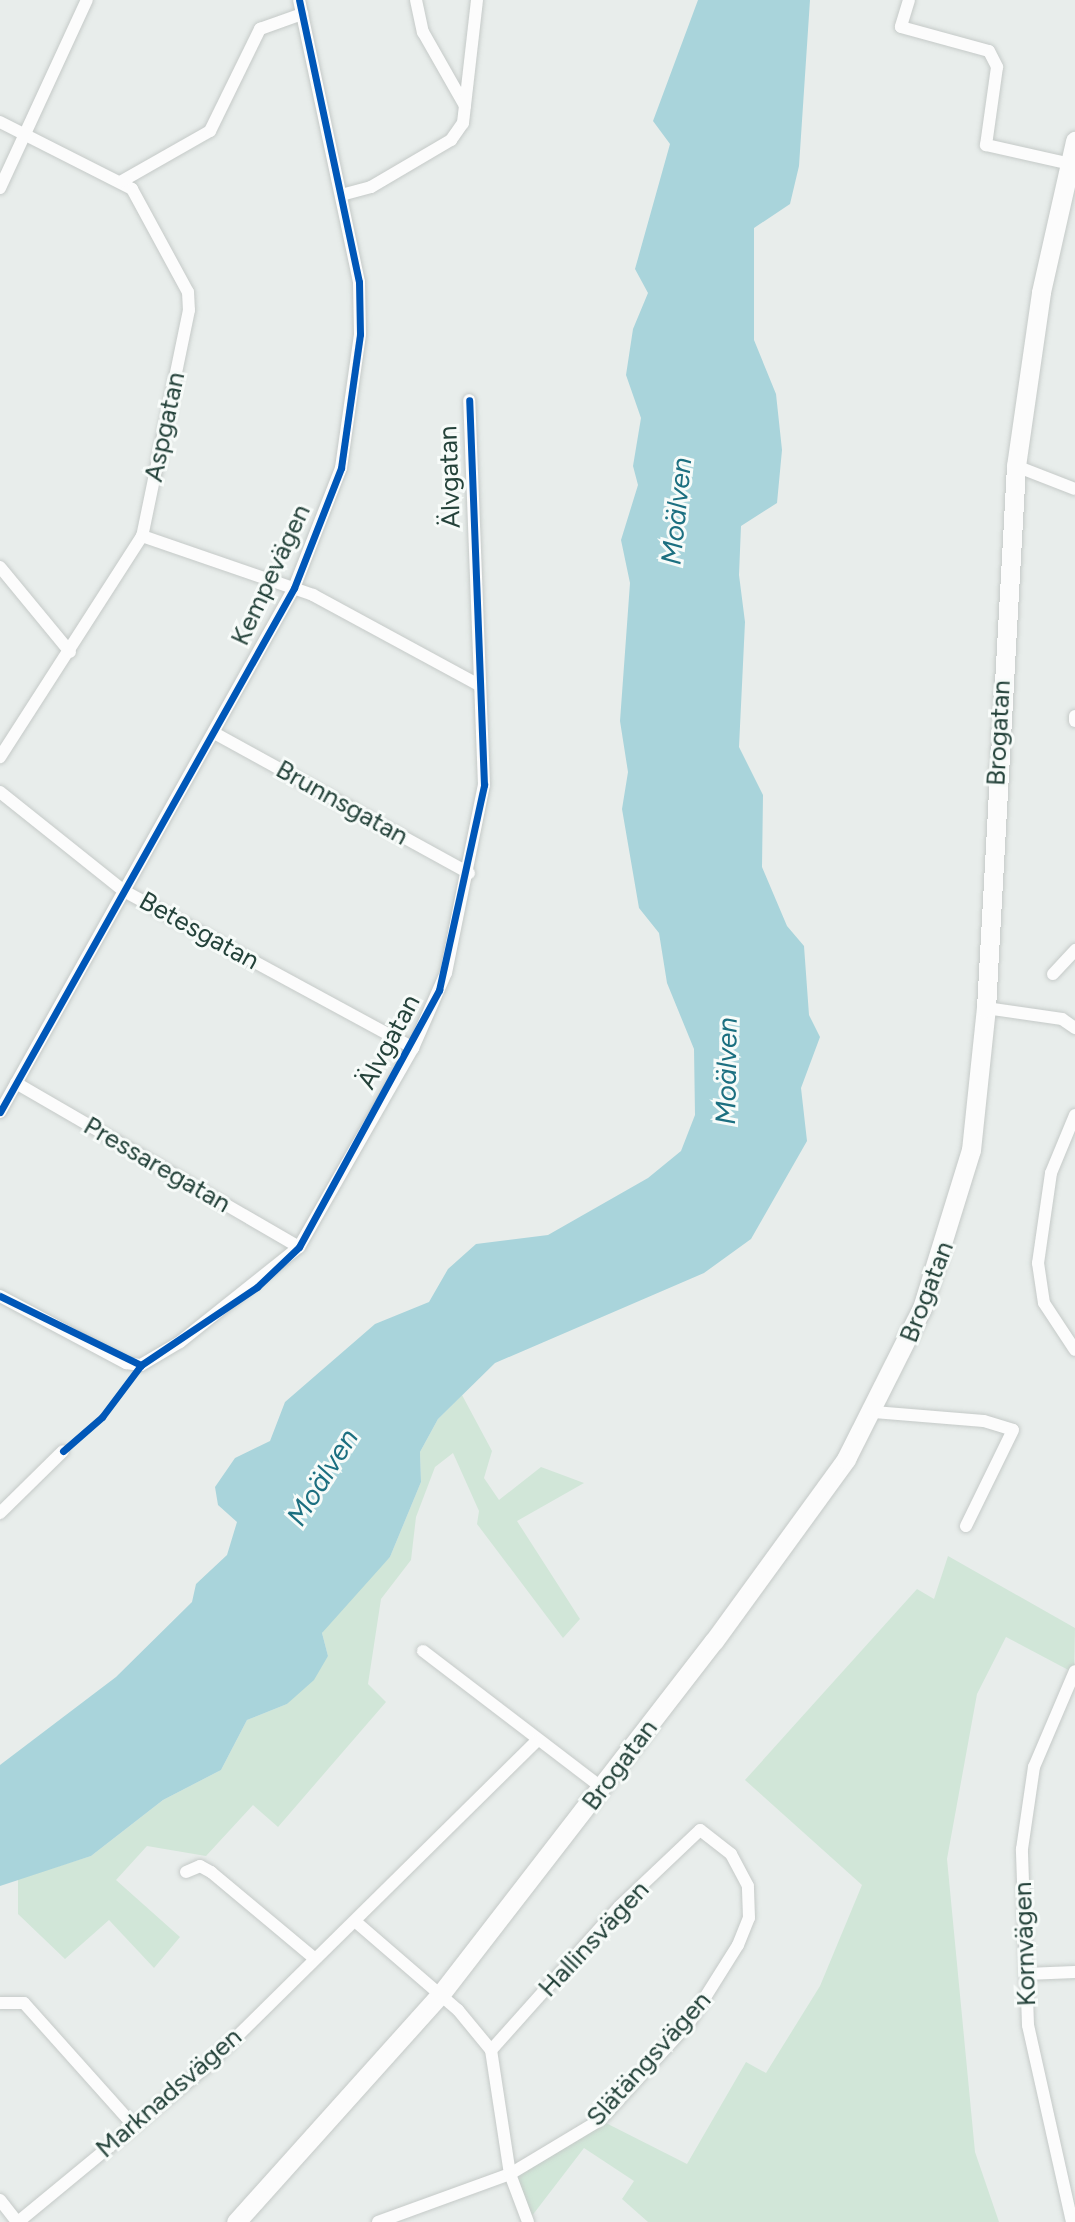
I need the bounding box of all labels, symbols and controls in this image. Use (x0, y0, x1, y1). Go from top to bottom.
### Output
street label: Aspgatan (138, 369, 192, 485)
street label: Älvgatan (433, 425, 467, 529)
water label: Moälven (654, 456, 698, 566)
street label: Kempevägen (225, 500, 317, 650)
street label: Brogatan (981, 679, 1017, 787)
street label: Brunnsgatan (270, 754, 414, 852)
street label: Betesgatan (134, 885, 264, 977)
street label: Älvgatan (351, 989, 427, 1095)
water label: Moälven (708, 1017, 744, 1125)
street label: Pressaregatan (78, 1110, 236, 1220)
street label: Brogatan (893, 1237, 961, 1347)
water label: Moälven (279, 1422, 365, 1532)
street label: Brogatan (576, 1713, 664, 1817)
street label: Hallinsvägen (532, 1874, 656, 2004)
street label: Kornvägen (1007, 1881, 1043, 2007)
street label: Slätängsvägen (580, 1985, 718, 2133)
street label: Marknadsvägen (90, 2021, 248, 2165)

